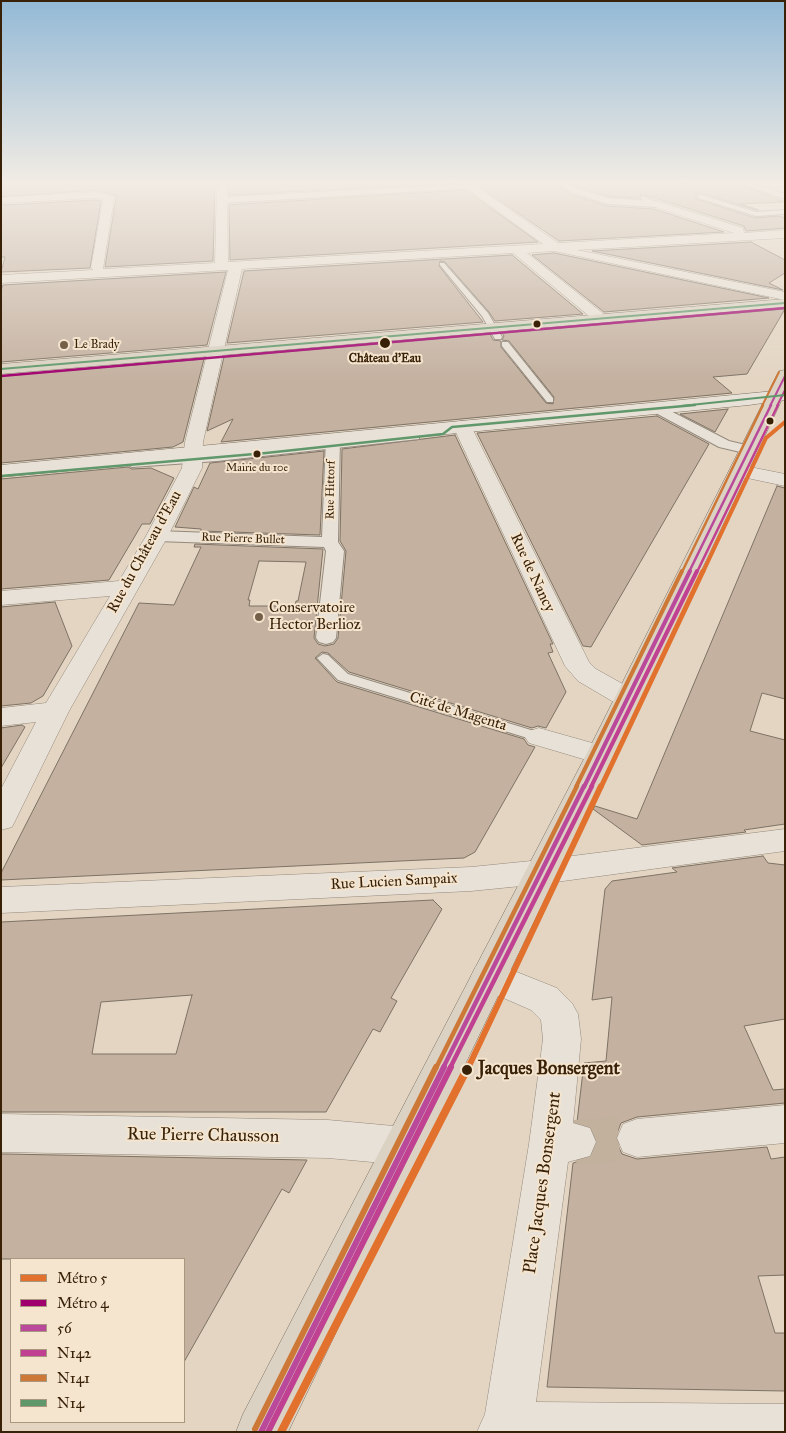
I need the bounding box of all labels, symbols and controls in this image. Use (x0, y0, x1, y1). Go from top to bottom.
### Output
unlabelled marker (532, 319, 542, 329)
marker: Château d'Eau (378, 336, 392, 350)
place label: Le Brady (74, 338, 119, 352)
marker: Le Brady (58, 339, 70, 351)
place label: Château d'Eau (349, 352, 421, 366)
unlabelled marker (765, 416, 775, 426)
marker: Mairie du 10e (252, 449, 262, 459)
street label: Rue Hittorf (323, 460, 339, 520)
place label: Mairie du 10e (226, 461, 288, 475)
street label: Rue du Château d'Eau (104, 488, 186, 616)
street label: Rue Pierre Bullet (201, 530, 285, 548)
street label: Rue de Nancy (506, 531, 558, 615)
place label: Conservatoire Hector Berlioz (269, 599, 361, 634)
marker: Conservatoire Hector Berlioz (253, 611, 265, 623)
street label: Cité de Magenta (407, 689, 509, 735)
street label: Rue Lucien Sampaix (330, 870, 458, 894)
place label: Jacques Bonsergent (478, 1059, 620, 1081)
marker: Jacques Bonsergent (460, 1063, 474, 1077)
street label: Place Jacques Bonsergent (520, 1091, 566, 1275)
street label: Rue Pierre Chausson (127, 1124, 279, 1148)
legend (10, 1258, 185, 1423)
text: Métro 5 (57, 1269, 107, 1287)
text: Métro 4 (57, 1294, 109, 1312)
text: 56 (57, 1319, 72, 1337)
text: N142 (57, 1344, 91, 1362)
text: N141 (57, 1369, 90, 1387)
text: N14 (57, 1394, 84, 1412)

